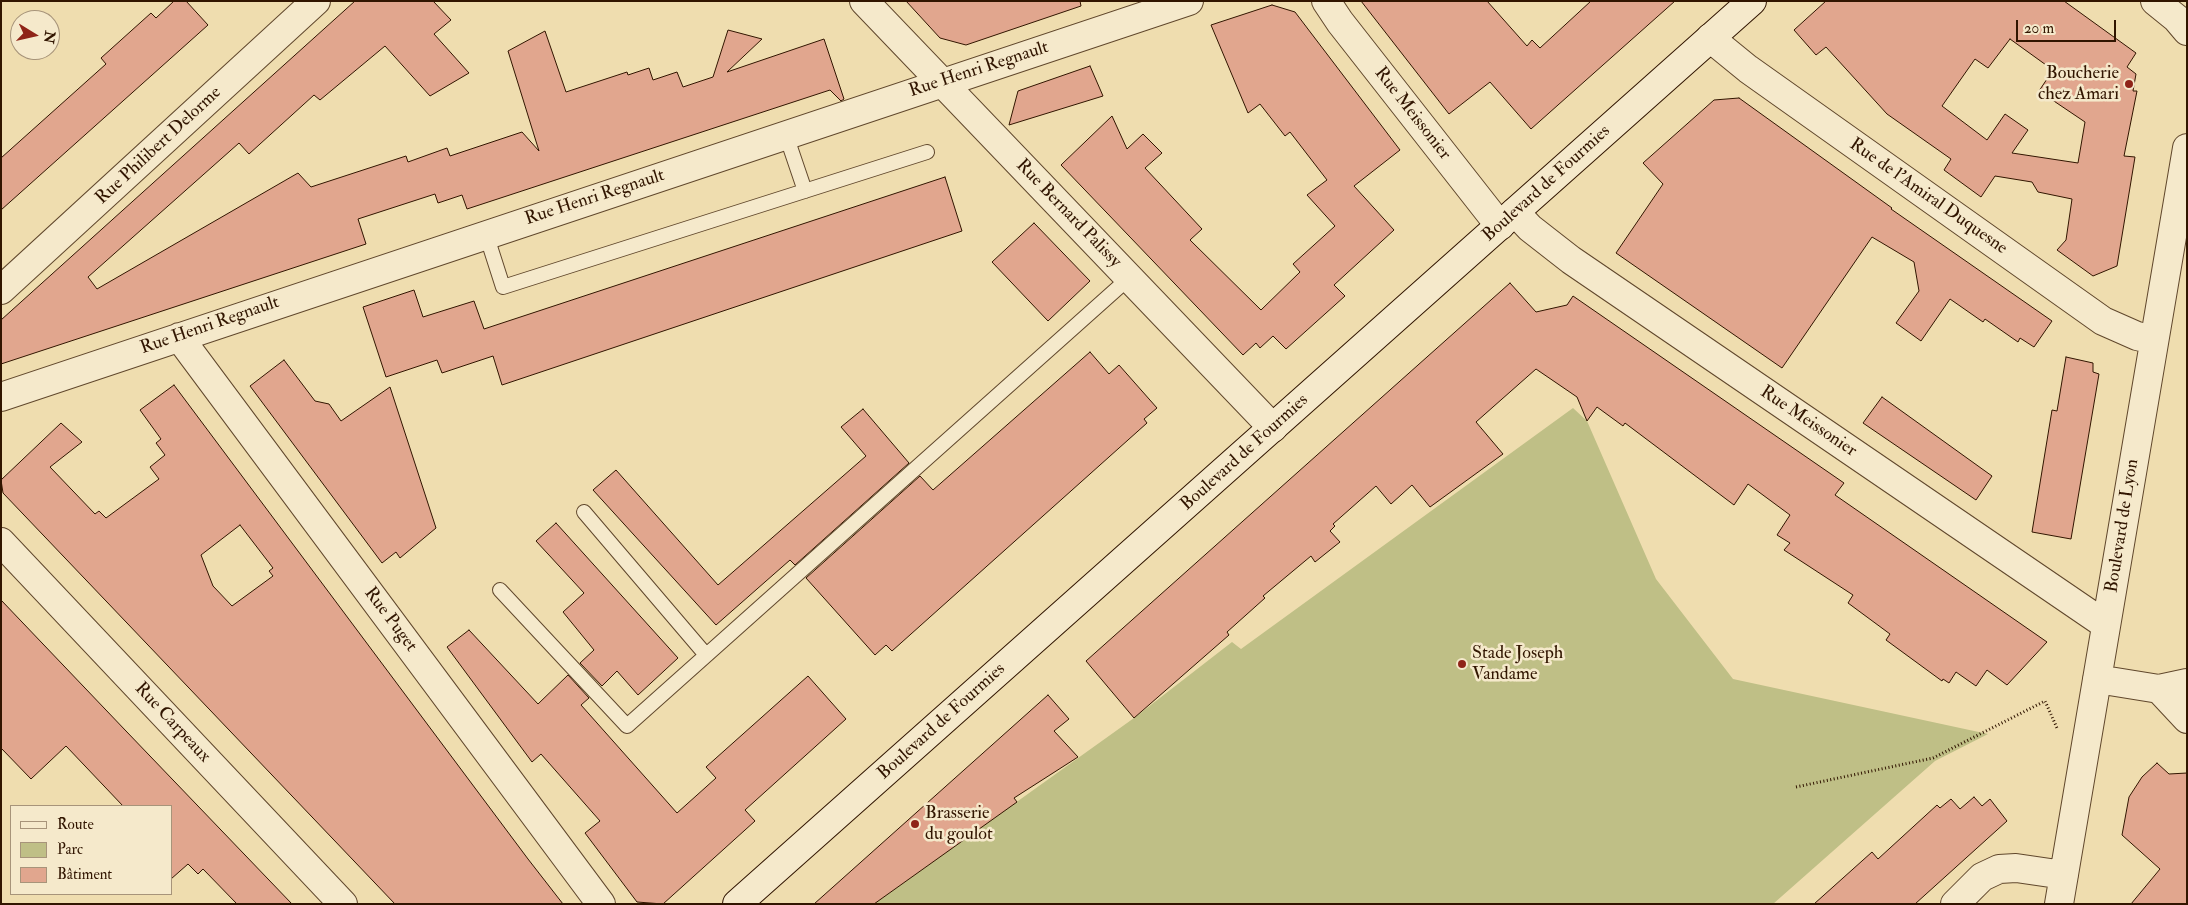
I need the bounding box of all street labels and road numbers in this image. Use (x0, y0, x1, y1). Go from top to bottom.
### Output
street label: Rue Henri Regnault (907, 37, 1051, 103)
street label: Rue Meissonier (1369, 63, 1455, 165)
street label: Rue Philibert Delorme (92, 82, 226, 210)
street label: Boulevard de Fourmies (1479, 121, 1615, 247)
street label: Rue de l'Amiral Duquesne (1845, 134, 2011, 260)
street label: Rue Bernard Palissy (1011, 155, 1125, 273)
street label: Rue Henri Regnault (523, 165, 667, 231)
street label: Rue Henri Regnault (138, 292, 282, 360)
street label: Rue Meissonier (1756, 382, 1860, 462)
street label: Boulevard de Fourmies (1177, 390, 1313, 516)
street label: Boulevard de Lyon (2102, 458, 2144, 594)
street label: Rue Puget (359, 583, 421, 657)
street label: Boulevard de Fourmies (874, 659, 1010, 785)
street label: Rue Carpeaux (129, 678, 215, 768)

